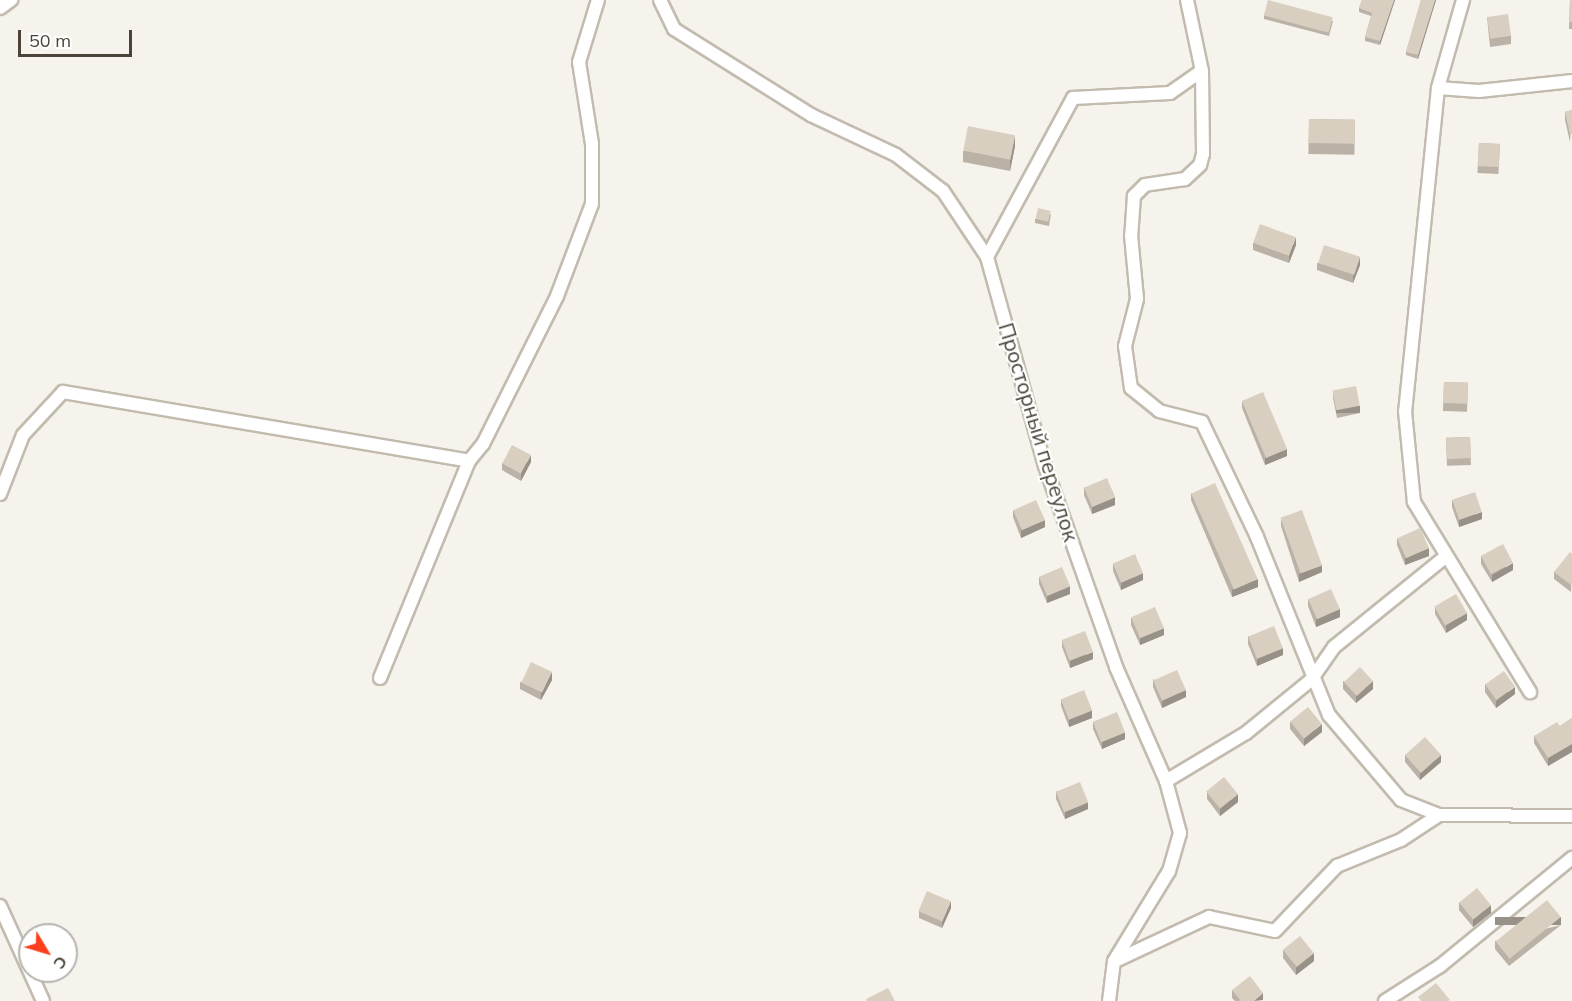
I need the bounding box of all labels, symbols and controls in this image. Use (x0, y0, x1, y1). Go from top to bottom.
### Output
scale bar (21, 18, 135, 56)
text: 50 m (29, 29, 71, 52)
street label: Просторный переулок (994, 320, 1084, 544)
north arrow (18, 923, 78, 983)
text: С (49, 952, 72, 973)

